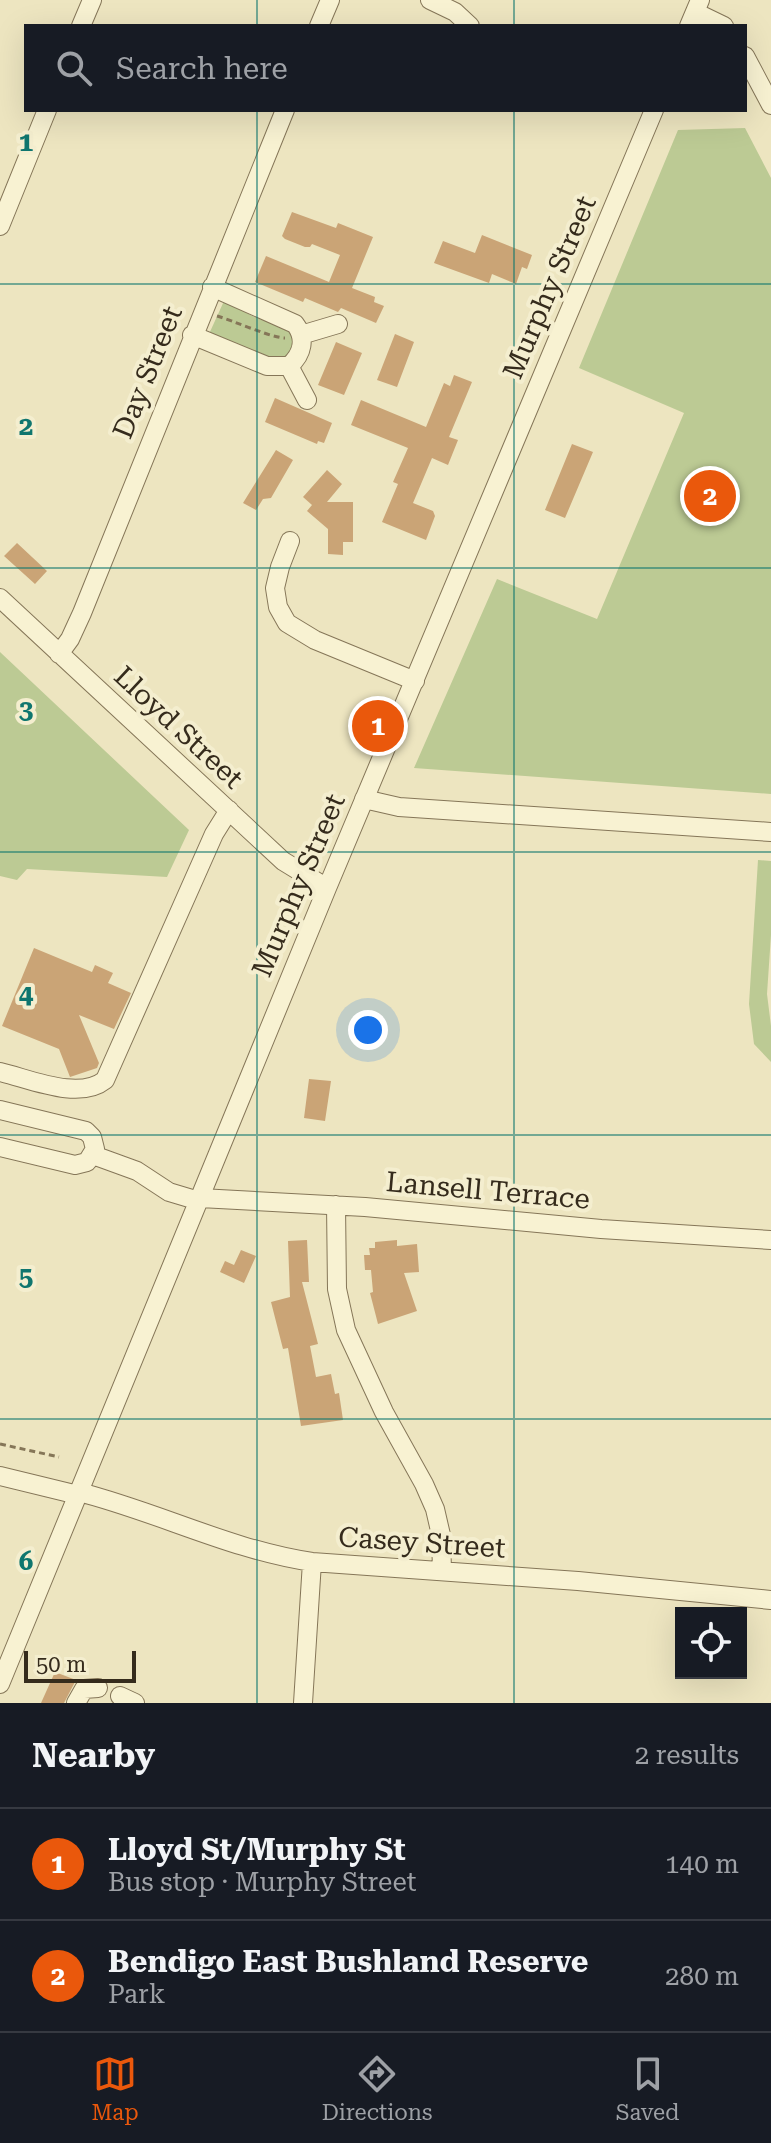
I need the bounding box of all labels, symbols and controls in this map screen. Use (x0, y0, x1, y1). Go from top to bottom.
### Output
search box (24, 24, 747, 112)
icon: search (52, 46, 96, 90)
text: Search here (116, 51, 288, 86)
text: 1 (19, 127, 33, 157)
street label: Murphy Street (496, 191, 603, 384)
street label: Day Street (106, 301, 189, 443)
text: 2 (19, 411, 33, 441)
pin: 2 (684, 466, 736, 526)
street label: Lloyd Street (107, 659, 250, 795)
text: 3 (19, 695, 33, 725)
pin: 1 (352, 696, 404, 756)
street label: Murphy Street (245, 789, 352, 982)
text: 4 (19, 979, 34, 1009)
your location (348, 1010, 388, 1050)
street label: Lansell Terrace (385, 1165, 591, 1216)
text: 5 (19, 1262, 33, 1292)
street label: Casey Street (337, 1520, 507, 1565)
text: 6 (19, 1546, 33, 1576)
map controls (675, 1607, 747, 1679)
button: locate (675, 1607, 747, 1679)
scale bar (24, 1647, 136, 1683)
text: 50 m (36, 1652, 86, 1677)
text: Nearby (32, 1735, 155, 1775)
text: 2 results (635, 1740, 739, 1770)
text: Lloyd St/Murphy St (108, 1832, 406, 1867)
text: 1 (51, 1849, 65, 1879)
text: 140 m (665, 1849, 739, 1879)
text: Bus stop · Murphy Street (108, 1867, 416, 1897)
text: Bendigo East Bushland Reserve (108, 1944, 588, 1979)
text: 2 (51, 1961, 65, 1991)
text: 280 m (665, 1961, 739, 1991)
text: Park (108, 1979, 165, 2009)
tab: Map (92, 2052, 139, 2125)
tab: Directions (322, 2052, 432, 2125)
tab: Saved (616, 2052, 679, 2125)

